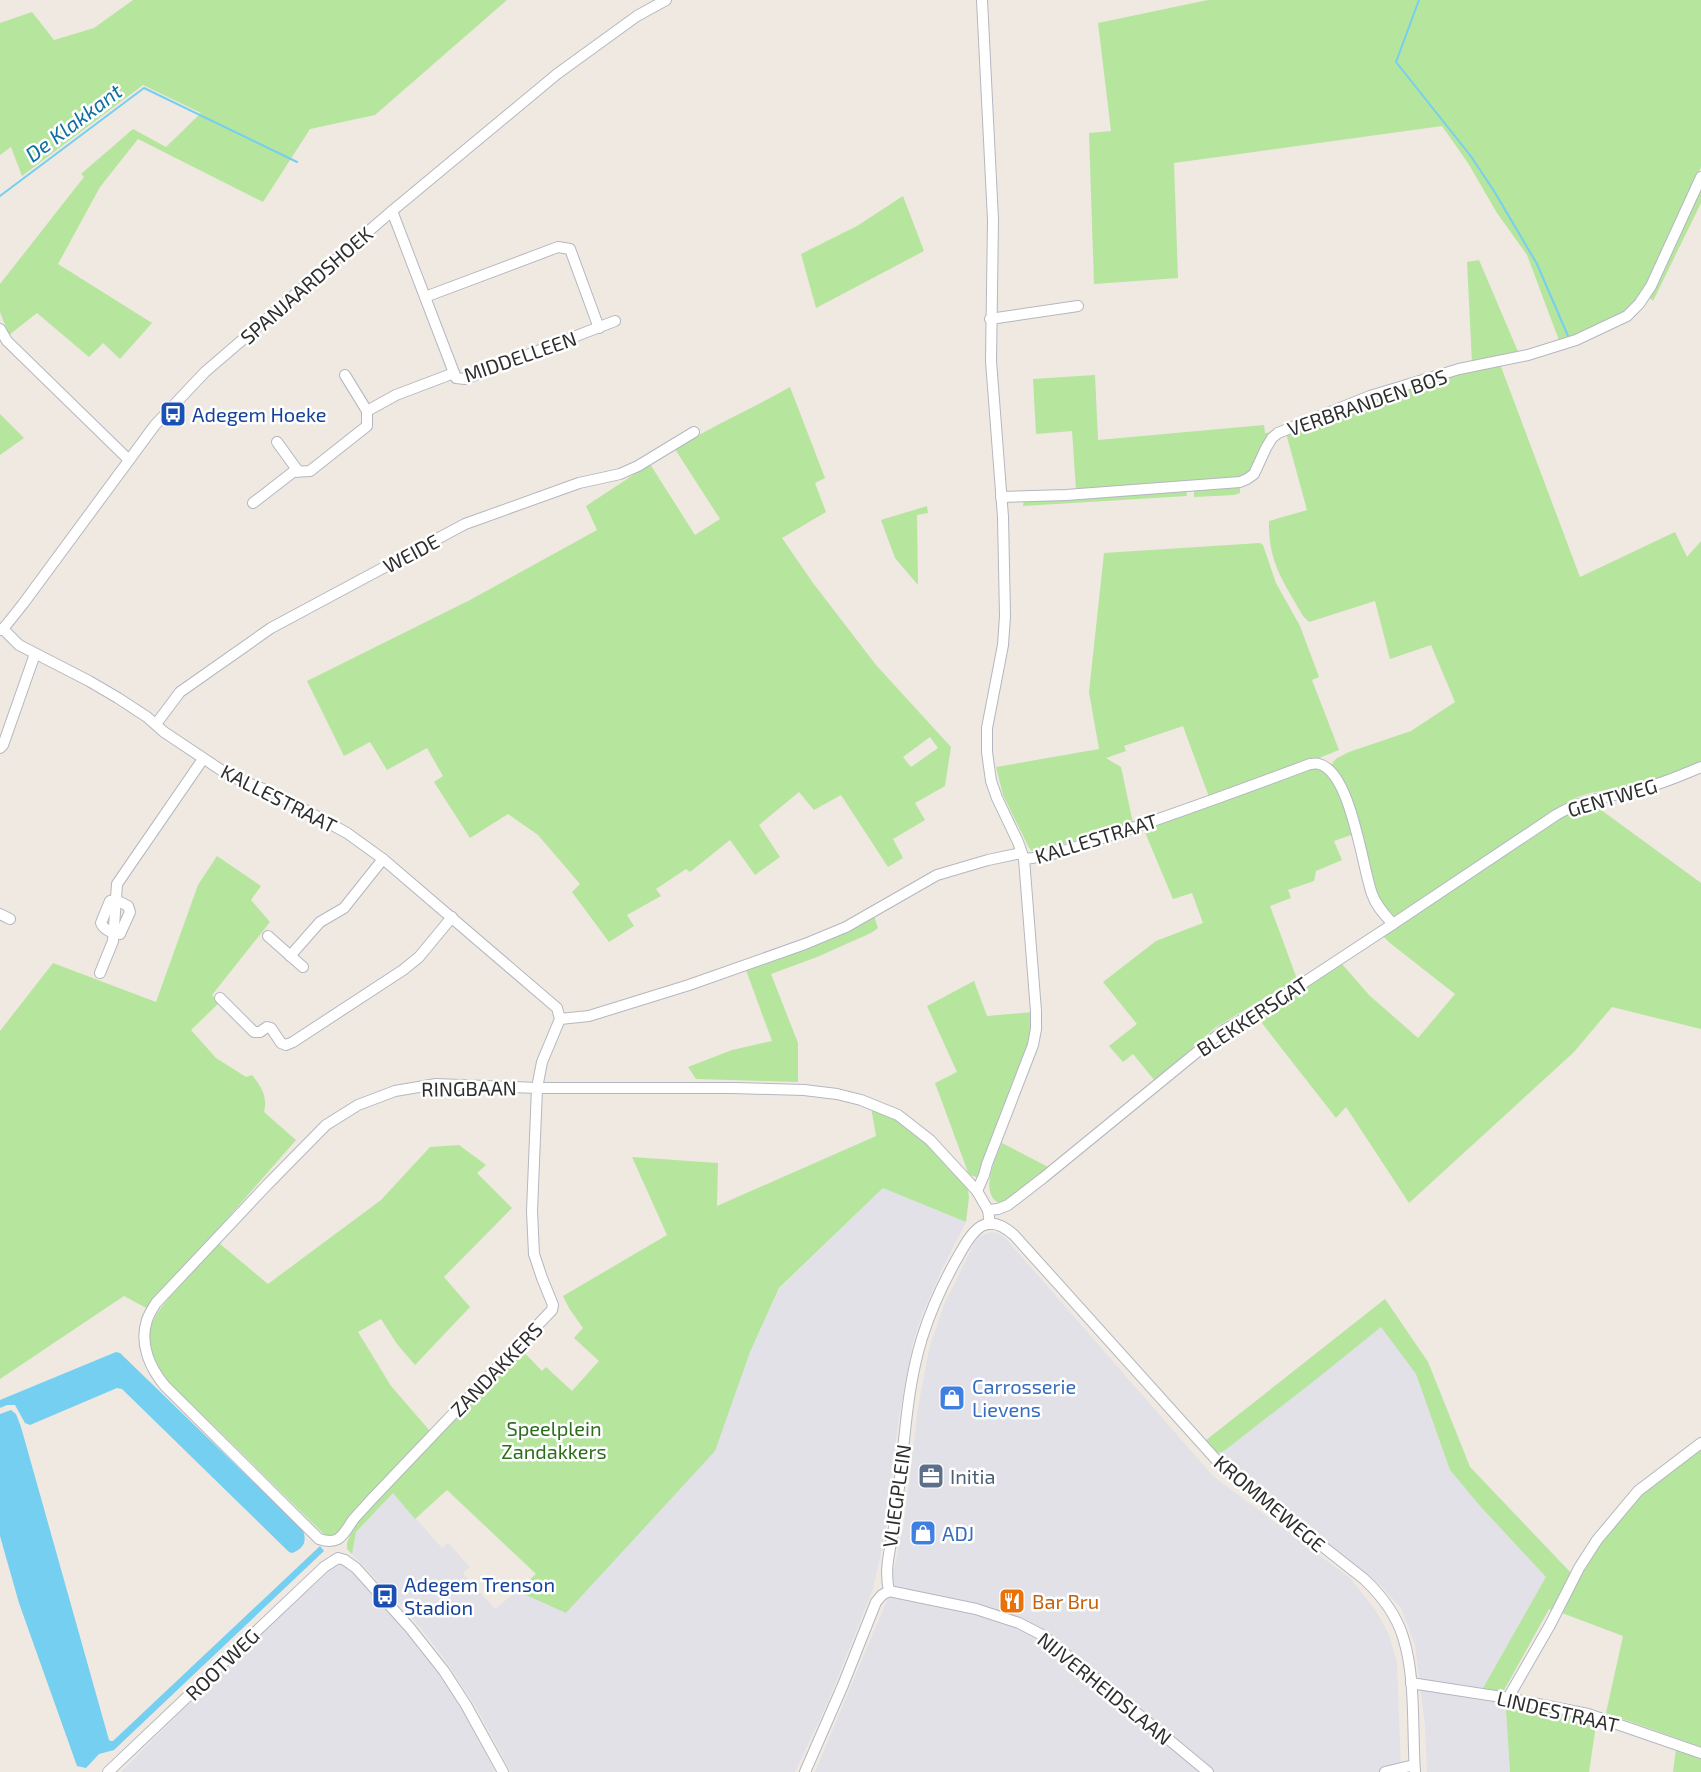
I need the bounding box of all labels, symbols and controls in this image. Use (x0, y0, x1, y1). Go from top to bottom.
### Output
water label: De Klakkant (20, 78, 126, 166)
street label: SPANJAARDSHOEK (235, 221, 377, 349)
street label: MIDDELLEEN (460, 326, 580, 386)
street label: VERBRANDEN BOS (1284, 363, 1450, 441)
bus stop icon: Adegem Hoeke (158, 399, 188, 429)
place label: Adegem Hoeke (192, 402, 327, 426)
street label: WEIDE (379, 528, 443, 578)
street label: KALLESTRAAT (217, 759, 341, 838)
street label: GENTWEG (1564, 773, 1660, 821)
street label: KALLESTRAAT (1032, 808, 1160, 868)
street label: BLEKKERSGAT (1192, 971, 1312, 1061)
street label: RINGBAAN (421, 1075, 517, 1101)
street label: ZANDAKKERS (445, 1317, 547, 1421)
place label: Carrosserie Lievens (972, 1374, 1076, 1421)
shop icon: Carrosserie Lievens (937, 1383, 967, 1413)
park label: Speelplein Zandakkers (501, 1416, 607, 1463)
street label: VLIEGPLEIN (877, 1443, 915, 1549)
street label: KROMMEWEGE (1210, 1450, 1330, 1556)
office icon: Initia (916, 1461, 946, 1491)
place label: Initia (950, 1464, 995, 1488)
shop icon: ADJ (908, 1518, 938, 1548)
place label: ADJ (942, 1521, 974, 1545)
place label: Adegem Trenson Stadion (404, 1572, 555, 1619)
bus stop icon: Adegem Trenson Stadion (370, 1581, 400, 1611)
restaurant icon: Bar Bru (997, 1586, 1027, 1616)
place label: Bar Bru (1032, 1589, 1099, 1613)
street label: ROOTWEG (180, 1623, 264, 1705)
street label: NIJVERHEIDSLAAN (1033, 1627, 1177, 1749)
street label: LINDESTRAAT (1495, 1685, 1622, 1737)

